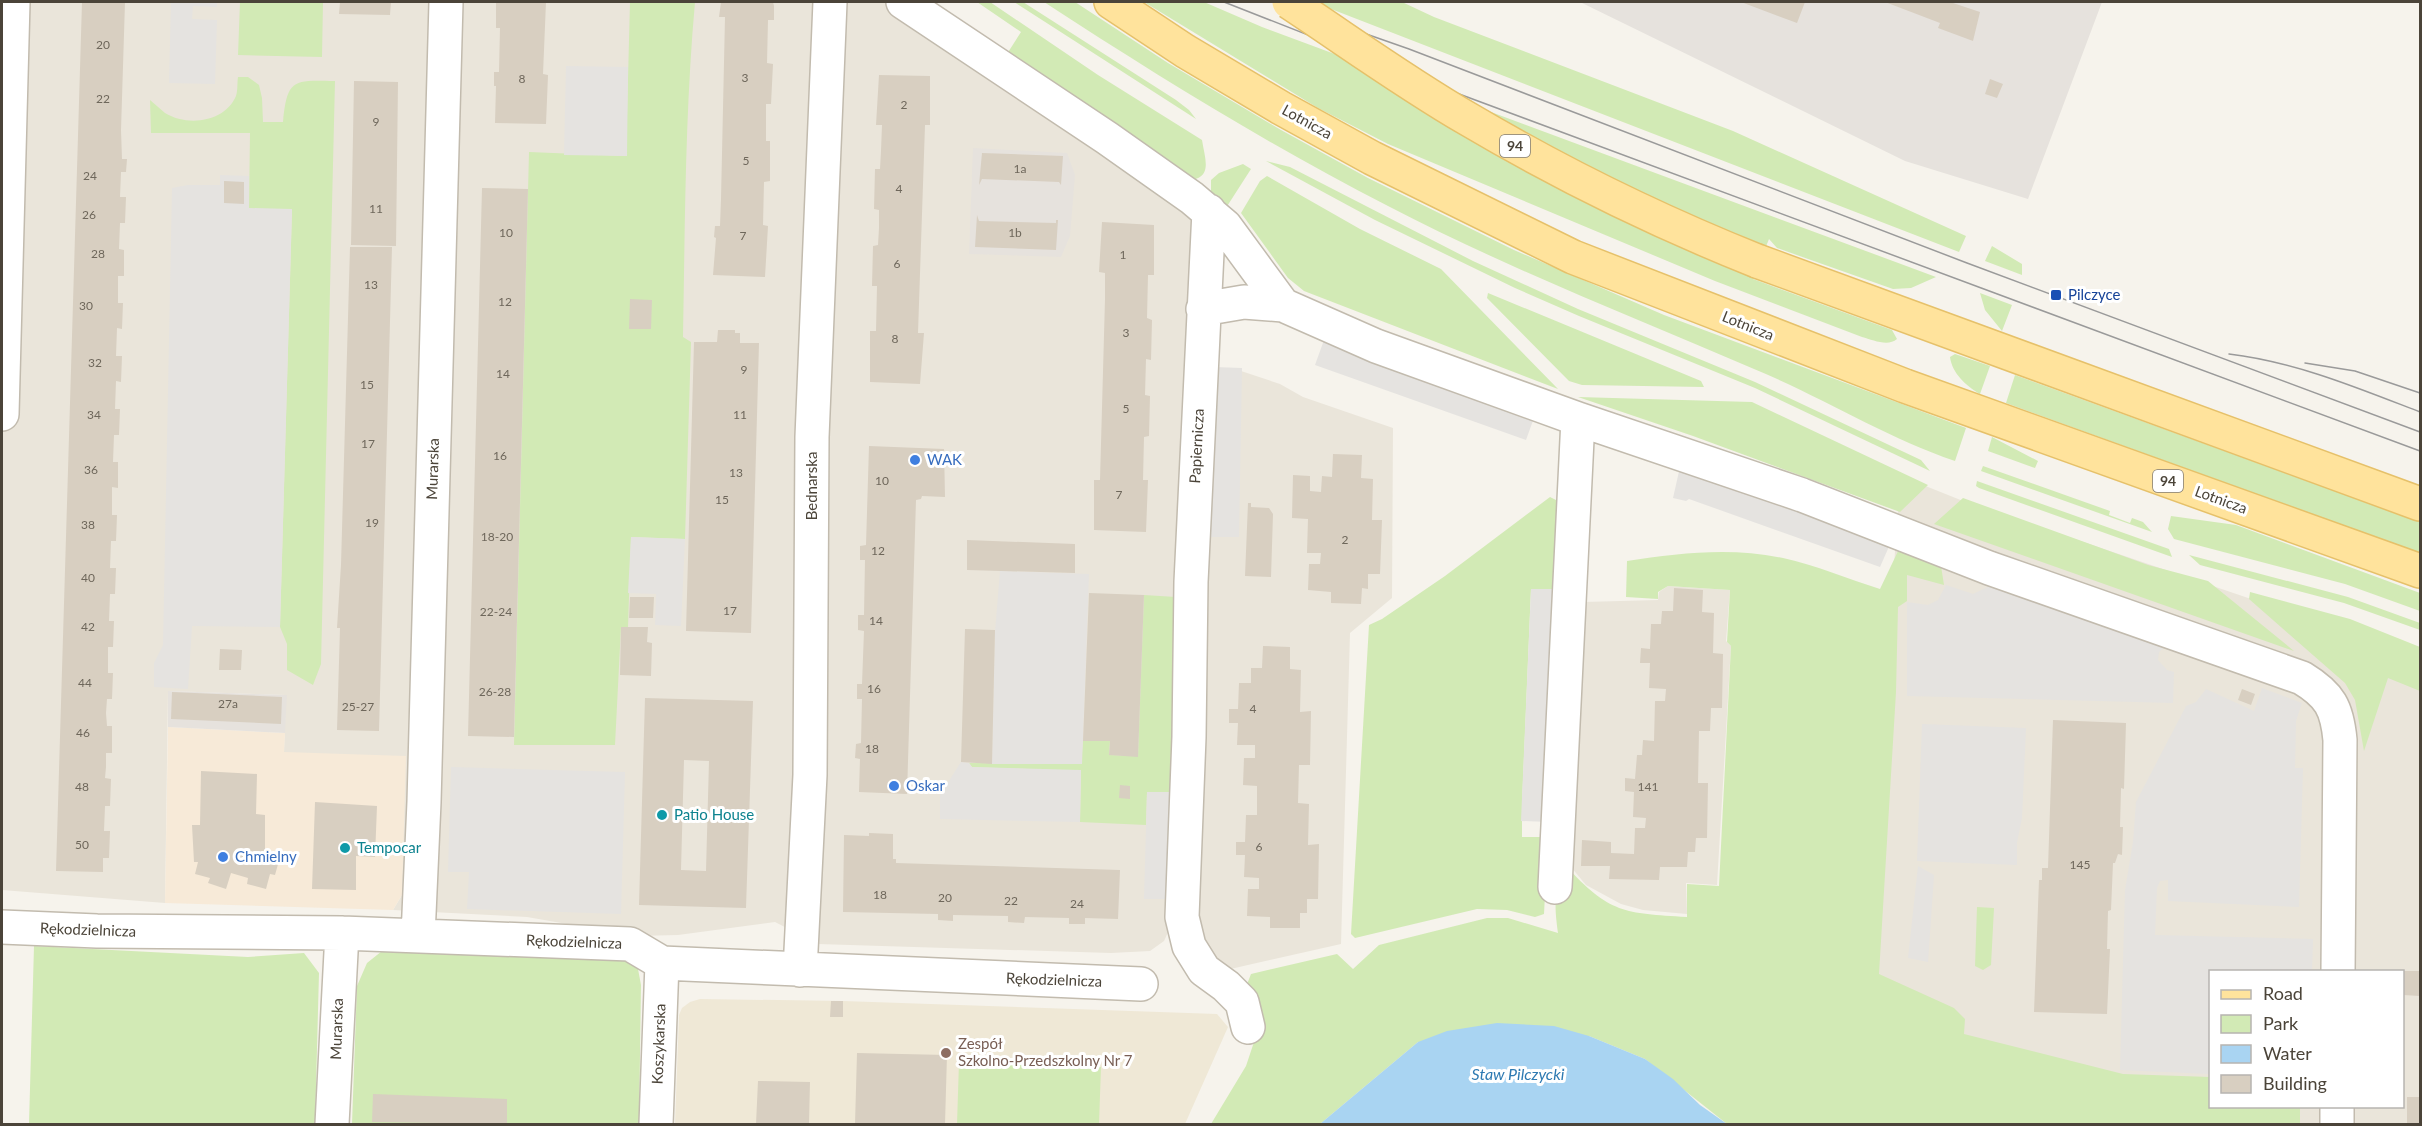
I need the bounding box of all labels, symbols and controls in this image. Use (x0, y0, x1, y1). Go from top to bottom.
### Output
house number: 20 (96, 37, 110, 52)
house number: 3 (742, 70, 749, 85)
house number: 8 (519, 71, 526, 86)
house number: 22 (96, 91, 110, 106)
house number: 2 (901, 97, 908, 112)
street label: Lotnicza (1279, 100, 1336, 142)
house number: 9 (373, 114, 380, 129)
road number: 94 (1500, 135, 1530, 157)
house number: 5 (743, 153, 750, 168)
house number: 1a (1014, 161, 1026, 176)
house number: 24 (83, 168, 97, 183)
house number: 4 (896, 181, 903, 196)
house number: 11 (369, 201, 383, 216)
house number: 26 (82, 207, 96, 222)
house number: 10 (499, 225, 513, 240)
house number: 1b (1008, 225, 1022, 240)
house number: 7 (740, 228, 747, 243)
house number: 28 (91, 246, 105, 261)
house number: 1 (1120, 247, 1127, 262)
house number: 6 (894, 256, 901, 271)
house number: 13 (364, 277, 378, 292)
place label: Pilczyce (2068, 285, 2121, 303)
marker: Pilczyce (2049, 288, 2063, 302)
house number: 12 (498, 294, 512, 309)
house number: 30 (79, 298, 93, 313)
street label: Lotnicza (1720, 307, 1777, 344)
house number: 3 (1123, 325, 1130, 340)
house number: 8 (892, 331, 899, 346)
house number: 32 (88, 355, 102, 370)
house number: 9 (741, 362, 748, 377)
house number: 14 (496, 366, 510, 381)
house number: 15 (360, 377, 374, 392)
house number: 5 (1123, 401, 1130, 416)
house number: 34 (87, 407, 101, 422)
house number: 11 (733, 407, 747, 422)
street label: Papiernicza (1185, 408, 1207, 484)
house number: 17 (361, 436, 375, 451)
street label: Murarska (422, 438, 442, 500)
house number: 16 (493, 448, 507, 463)
place label: WAK (927, 450, 962, 468)
street label: Bednarska (802, 452, 820, 520)
marker: WAK (908, 453, 922, 467)
house number: 36 (84, 462, 98, 477)
house number: 13 (729, 465, 743, 480)
road number: 94 (2153, 470, 2183, 492)
house number: 10 (875, 473, 889, 488)
street label: Lotnicza (2193, 481, 2250, 517)
house number: 7 (1116, 487, 1123, 502)
house number: 15 (715, 492, 729, 507)
house number: 19 (365, 515, 379, 530)
house number: 38 (81, 517, 95, 532)
house number: 18-20 (481, 529, 513, 544)
house number: 2 (1342, 532, 1349, 547)
house number: 12 (871, 543, 885, 558)
house number: 40 (81, 570, 95, 585)
house number: 17 (723, 603, 737, 618)
house number: 22-24 (480, 604, 512, 619)
house number: 14 (869, 613, 883, 628)
house number: 42 (81, 619, 95, 634)
house number: 44 (78, 675, 92, 690)
house number: 16 (867, 681, 881, 696)
house number: 26-28 (479, 684, 511, 699)
house number: 27a (218, 696, 238, 711)
house number: 25-27 (342, 699, 374, 714)
house number: 4 (1250, 701, 1257, 716)
house number: 46 (76, 725, 90, 740)
house number: 18 (865, 741, 879, 756)
place label: Oskar (906, 776, 945, 794)
house number: 48 (75, 779, 89, 794)
marker: Oskar (887, 779, 901, 793)
house number: 141 (1638, 779, 1658, 794)
place label: Patio House (674, 805, 754, 823)
marker: Patio House (655, 808, 669, 822)
house number: 50 (75, 837, 89, 852)
place label: Tempocar (357, 838, 422, 856)
house number: 6 (1256, 839, 1263, 854)
marker: Tempocar (338, 841, 352, 855)
place label: Chmielny (235, 847, 297, 865)
marker: Chmielny (216, 850, 230, 864)
house number: 145 (2070, 857, 2090, 872)
house number: 18 (873, 887, 887, 902)
house number: 20 (938, 890, 952, 905)
house number: 22 (1004, 893, 1018, 908)
house number: 24 (1070, 896, 1084, 911)
street label: Rękodzielnicza (40, 918, 136, 940)
street label: Rękodzielnicza (526, 930, 622, 952)
street label: Rękodzielnicza (1006, 968, 1102, 990)
legend (2209, 970, 2404, 1108)
text: Road (2263, 982, 2303, 1004)
street label: Murarska (326, 998, 346, 1060)
street label: Koszykarska (648, 1003, 668, 1085)
text: Park (2263, 1012, 2299, 1034)
place label: Zespół Szkolno-Przedszkolny Nr 7 (958, 1034, 1133, 1069)
text: Water (2263, 1042, 2312, 1064)
marker: Zespół Szkolno-Przedszkolny Nr 7 (939, 1046, 953, 1060)
water label: Staw Pilczycki (1472, 1064, 1565, 1083)
text: Building (2263, 1072, 2327, 1094)

